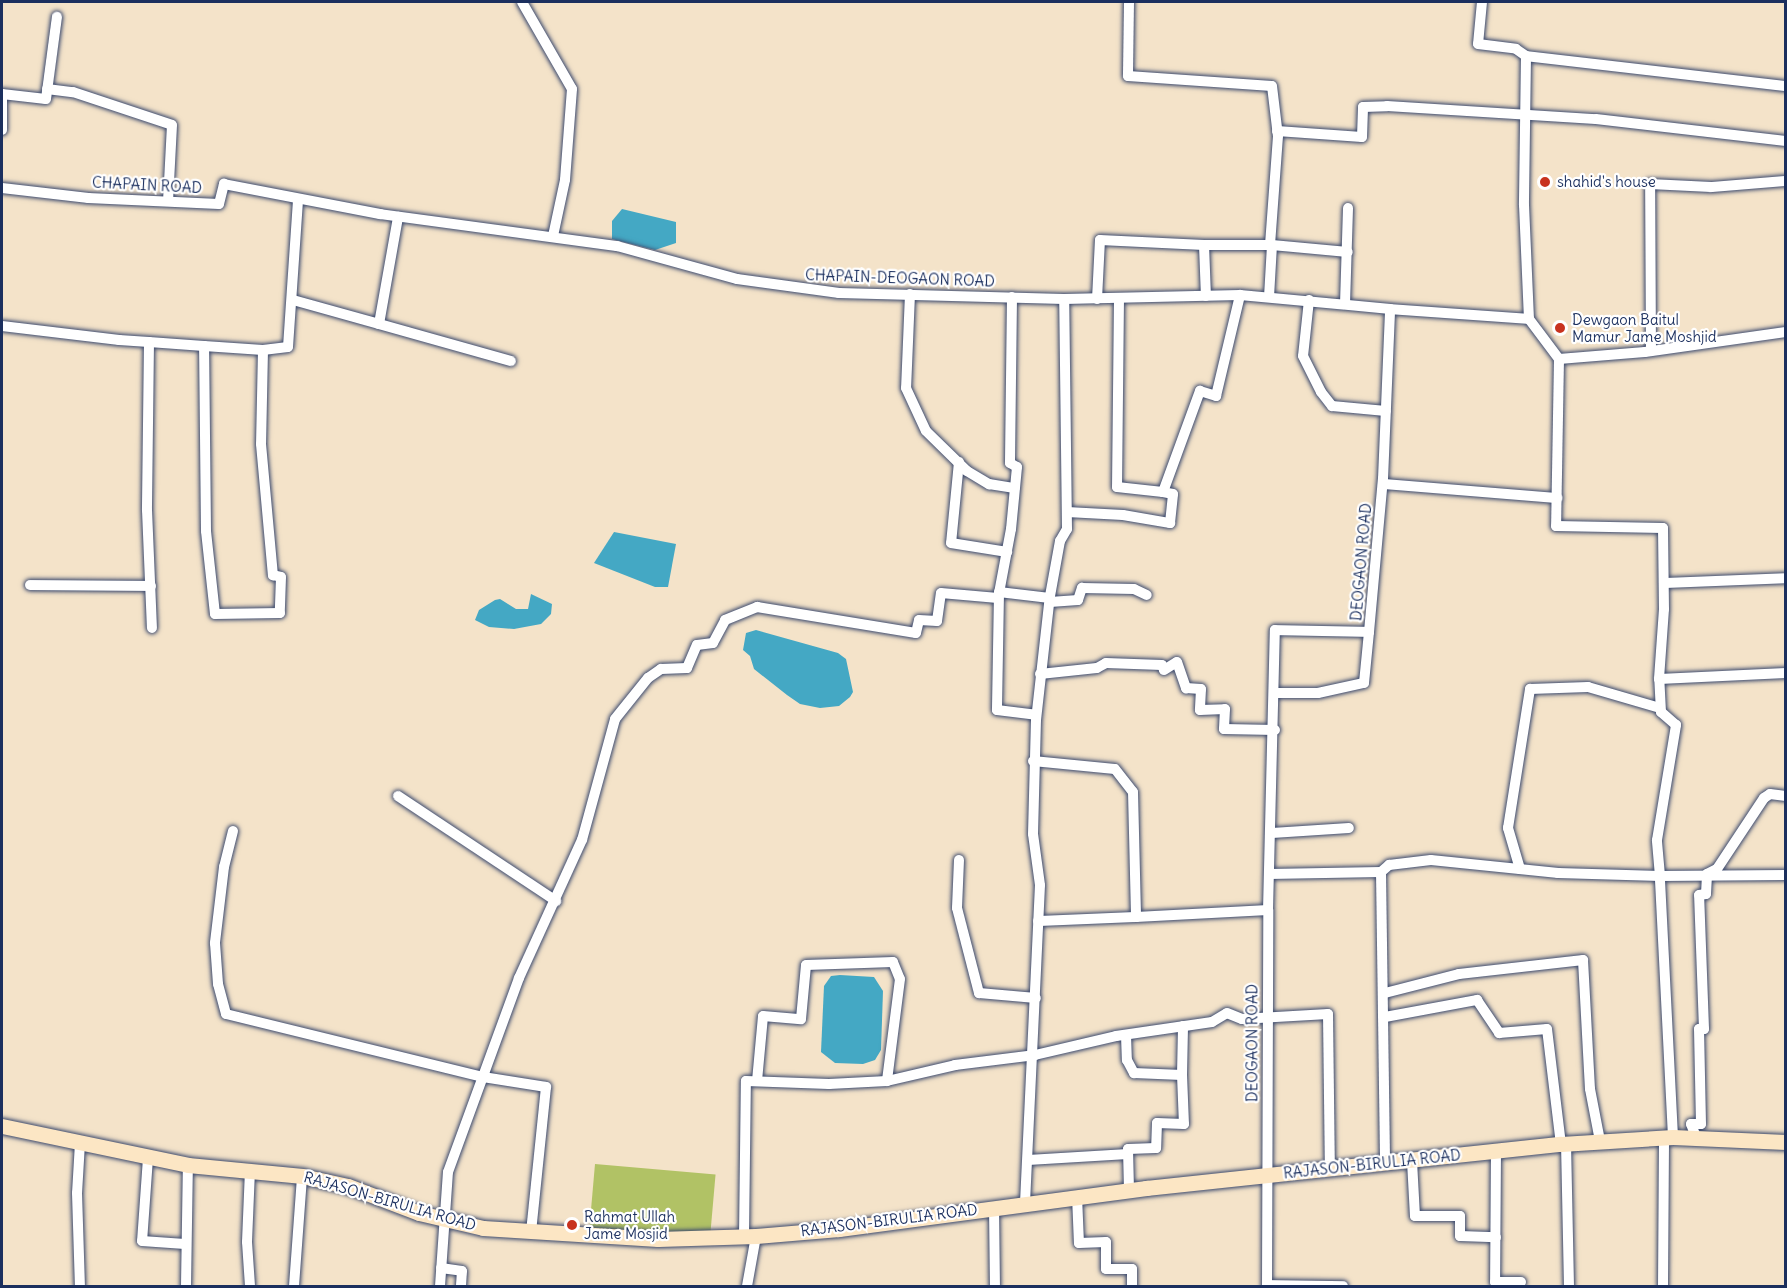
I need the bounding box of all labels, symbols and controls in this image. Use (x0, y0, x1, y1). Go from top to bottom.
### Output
street label: CHAPAIN ROAD (92, 173, 202, 197)
place label: shahid's house (1557, 173, 1656, 191)
marker: shahid's house (1538, 175, 1552, 189)
street label: CHAPAIN-DEOGAON ROAD (805, 266, 995, 290)
place label: Dewgaon Baitul Mamur Jame Moshjid (1572, 310, 1717, 345)
marker: Dewgaon Baitul Mamur Jame Moshjid (1553, 321, 1567, 335)
street label: DEOGAON ROAD (1347, 502, 1375, 622)
street label: DEOGAON ROAD (1243, 984, 1261, 1102)
street label: RAJASON-BIRULIA ROAD (1282, 1146, 1462, 1182)
street label: RAJASON-BIRULIA ROAD (302, 1168, 478, 1234)
street label: RAJASON-BIRULIA ROAD (799, 1200, 979, 1240)
place label: Rahmat Ullah Jame Mosjid (584, 1207, 675, 1242)
marker: Rahmat Ullah Jame Mosjid (565, 1218, 579, 1232)

